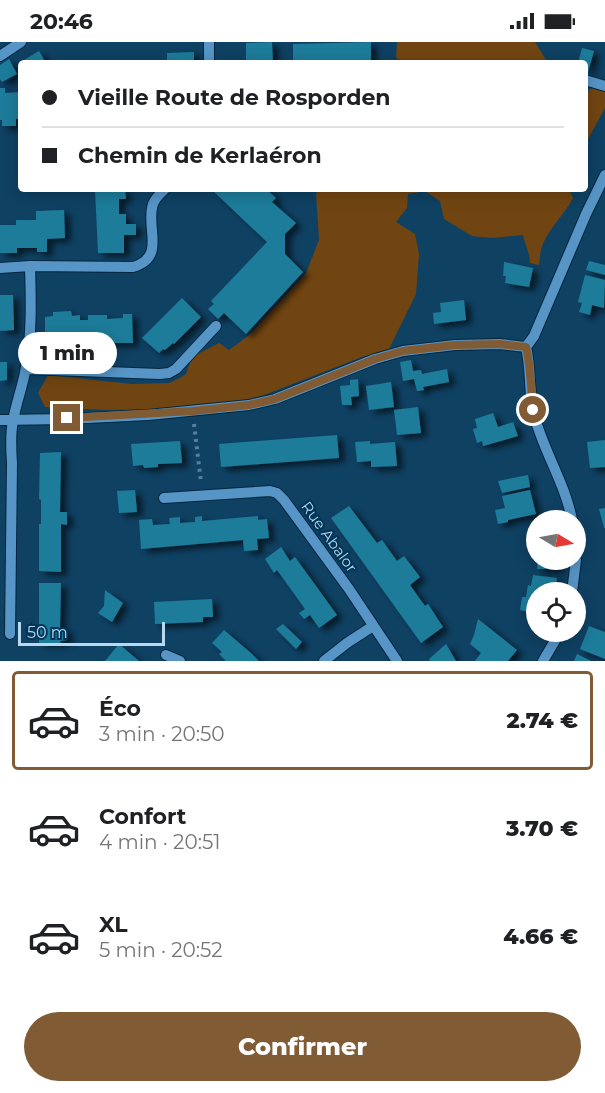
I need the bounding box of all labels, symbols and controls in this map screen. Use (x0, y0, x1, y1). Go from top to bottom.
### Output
text: 20:46 (30, 8, 93, 35)
text: Vieille Route de Rosporden (78, 84, 391, 111)
text: Chemin de Kerlaéron (78, 142, 322, 169)
callout: 1 min (17, 331, 116, 373)
text: 1 min (40, 341, 95, 365)
route start (519, 396, 546, 423)
route end (53, 404, 80, 431)
street label: Rue Abalor (297, 498, 362, 576)
north arrow (526, 510, 586, 570)
map controls (526, 510, 586, 642)
button: locate (526, 582, 586, 642)
scale bar (18, 619, 165, 646)
text: 50 m (27, 623, 68, 642)
icon: car (27, 694, 81, 748)
text: Éco (99, 695, 141, 722)
text: 2.74 € (506, 707, 578, 734)
text: 3 min · 20:50 (99, 722, 225, 746)
icon: car (27, 802, 81, 856)
text: Confort (99, 803, 186, 830)
text: 3.70 € (506, 815, 578, 842)
text: 4 min · 20:51 (99, 830, 220, 854)
icon: car (27, 910, 81, 964)
text: XL (99, 911, 128, 938)
text: 4.66 € (503, 923, 578, 950)
text: 5 min · 20:52 (99, 938, 223, 962)
button: Confirmer (24, 1012, 581, 1081)

